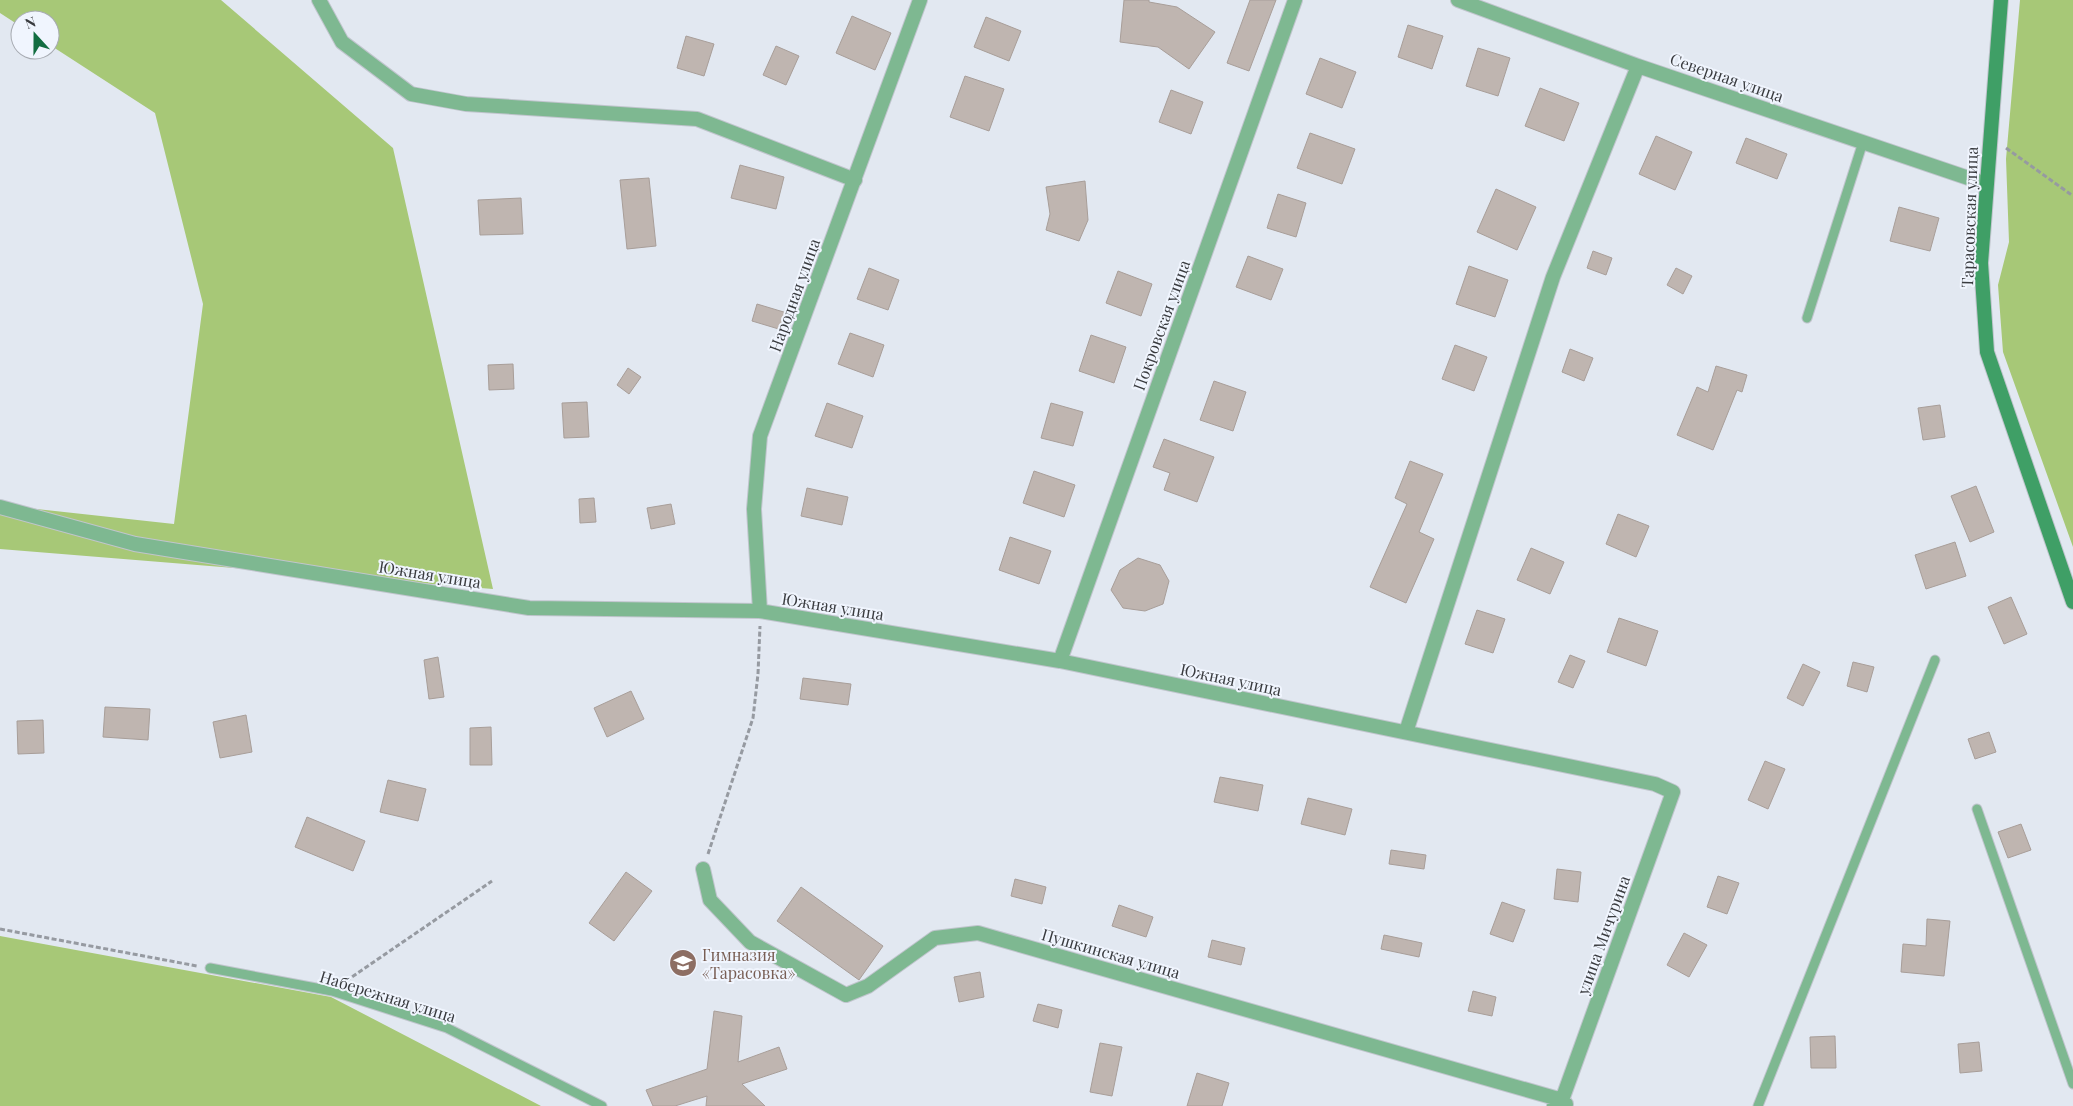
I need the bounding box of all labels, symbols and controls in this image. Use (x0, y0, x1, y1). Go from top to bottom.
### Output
north arrow (10, 10, 60, 60)
text: N (22, 12, 38, 33)
street label: Северная улица (1667, 48, 1787, 106)
street label: Тарасовская улица (1956, 146, 1982, 288)
street label: Народная улица (764, 235, 824, 355)
street label: Покровская улица (1128, 257, 1194, 393)
street label: Южная улица (377, 556, 483, 592)
street label: Южная улица (780, 588, 886, 624)
street label: Южная улица (1178, 658, 1284, 700)
street label: улица Мичурина (1571, 873, 1634, 998)
street label: Пушкинская улица (1039, 923, 1183, 983)
place label: Гимназия «Тарасовка» (702, 944, 795, 983)
school or university icon: Гимназия «Тарасовка» (668, 948, 698, 978)
street label: Набережная улица (317, 965, 459, 1027)

